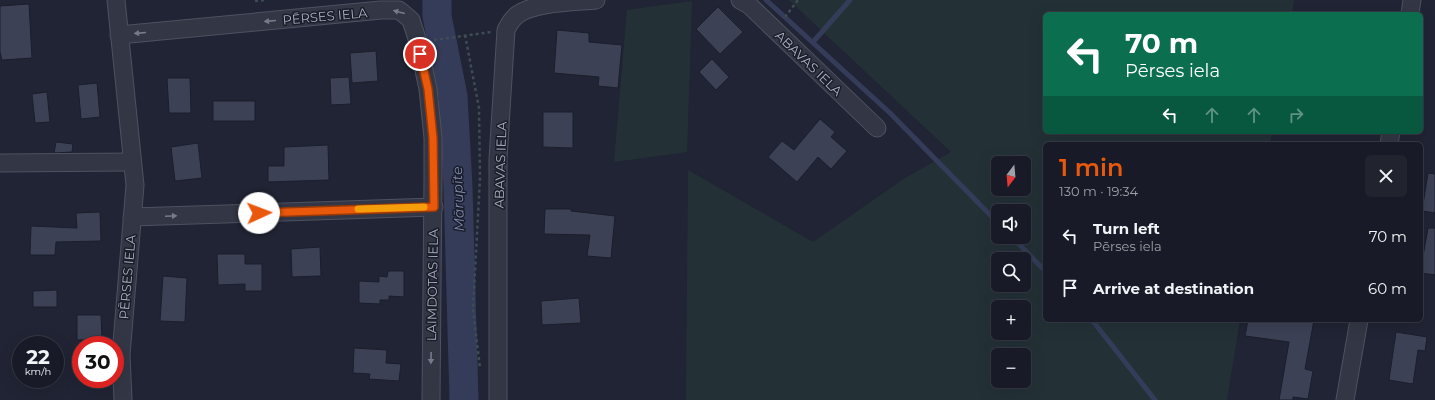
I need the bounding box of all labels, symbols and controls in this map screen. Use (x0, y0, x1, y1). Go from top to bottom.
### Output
street label: PĒRSES IELA (282, 4, 369, 28)
one-way arrow (392, 9, 404, 15)
one-way arrow (263, 18, 276, 24)
text: 70 m (1125, 26, 1198, 60)
street label: ABAVAS IELA (772, 27, 846, 99)
icon: left (1059, 28, 1111, 80)
one-way arrow (134, 30, 146, 37)
pin (403, 37, 437, 71)
icon: arrive (409, 43, 431, 65)
text: Pērses iela (1125, 60, 1220, 82)
icon: left (1159, 104, 1181, 126)
icon: ahead (1201, 104, 1223, 126)
icon: ahead (1243, 104, 1265, 126)
icon: right (1285, 104, 1307, 126)
street label: ABAVAS IELA (490, 121, 510, 209)
text: 1 min (1059, 153, 1123, 182)
button: close (1365, 155, 1407, 197)
north arrow (991, 156, 1031, 196)
map controls (991, 156, 1031, 388)
water label: Mārupīte (448, 166, 468, 232)
text: 130 m · 19:34 (1059, 183, 1138, 199)
position arrow (238, 192, 280, 234)
button: sound (991, 204, 1031, 244)
one-way arrow (165, 213, 178, 219)
text: Turn left (1093, 219, 1160, 238)
icon: left (1059, 225, 1081, 247)
text: 70 m (1369, 227, 1407, 246)
street label: LAIMDOTAS IELA (423, 228, 441, 341)
street label: PĒRSES IELA (115, 233, 139, 320)
text: Pērses iela (1093, 238, 1162, 254)
button: search (991, 252, 1031, 292)
icon: arrive (1059, 277, 1081, 299)
text: Arrive at destination (1093, 279, 1254, 298)
text: 60 m (1368, 279, 1407, 298)
button: + (991, 300, 1031, 340)
speed limit sign: 30 (72, 336, 124, 388)
text: 22 (26, 345, 50, 369)
button: − (991, 348, 1031, 388)
one-way arrow (428, 352, 435, 364)
text: km/h (25, 365, 51, 378)

